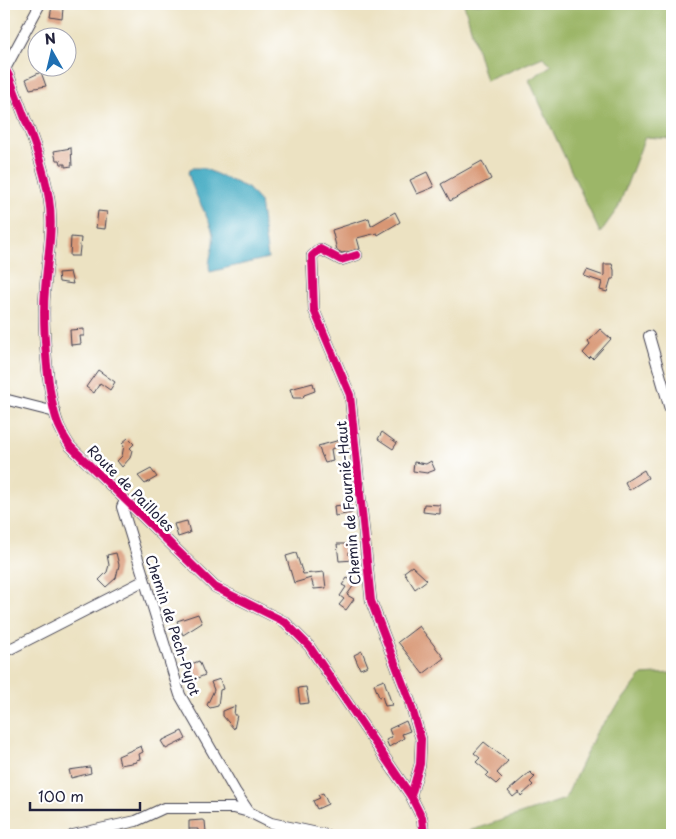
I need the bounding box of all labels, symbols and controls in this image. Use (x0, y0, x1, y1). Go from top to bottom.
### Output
text: N (43, 27, 57, 50)
north arrow (28, 28, 78, 78)
street label: Chemin de Fournié-Haut (330, 420, 366, 586)
street label: Route de Pailloles (83, 440, 179, 536)
street label: Chemin de Pech-Pujot (140, 552, 206, 698)
scale bar (30, 779, 140, 811)
text: 100 m (38, 784, 84, 807)

